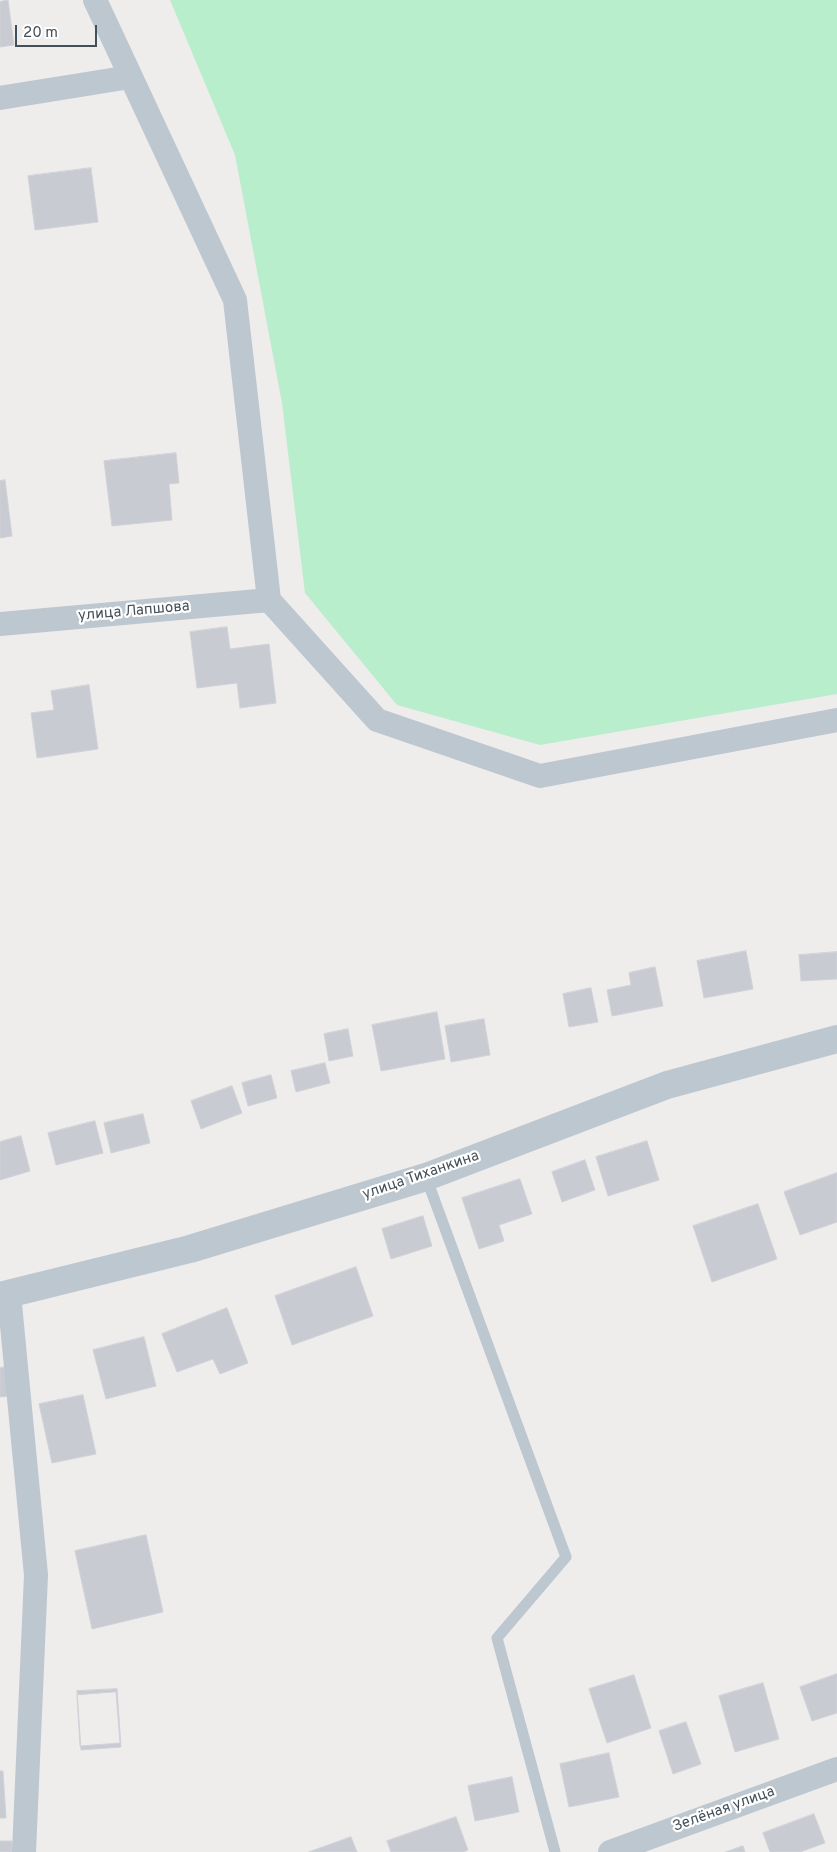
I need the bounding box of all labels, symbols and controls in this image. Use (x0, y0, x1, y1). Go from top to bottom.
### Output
scale bar (18, 15, 100, 47)
text: 20 m (23, 24, 58, 43)
street label: улица Лапшова (78, 598, 190, 626)
street label: улица Тиханкина (360, 1148, 482, 1204)
street label: Зелёная улица (671, 1783, 777, 1837)

